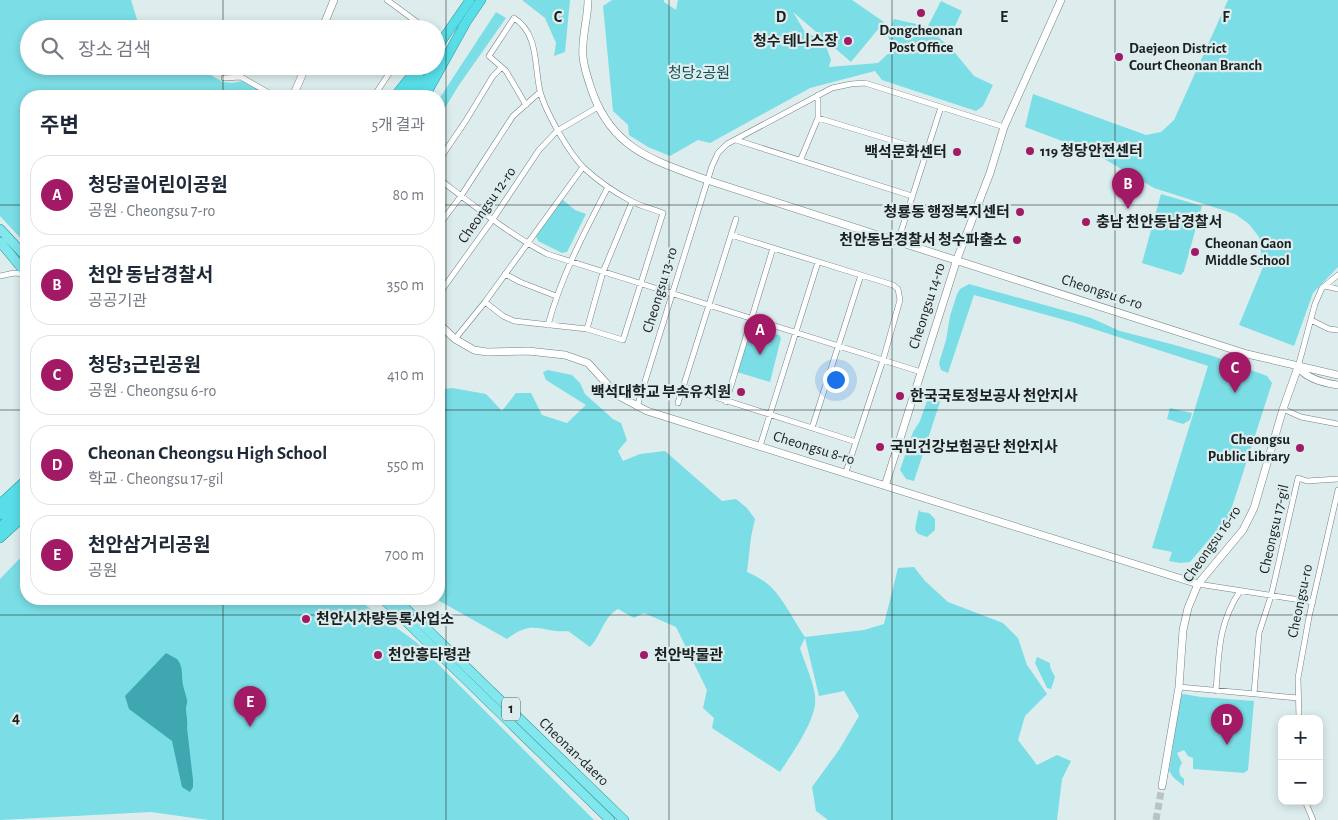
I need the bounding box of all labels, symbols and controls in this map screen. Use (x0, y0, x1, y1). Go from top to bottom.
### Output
marker: Dongcheonan Post Office (915, 7, 927, 19)
text: C (554, 9, 563, 25)
text: D (776, 9, 787, 25)
text: E (1000, 9, 1008, 25)
text: F (1222, 9, 1230, 25)
search box (20, 20, 445, 75)
place label: Dongcheonan Post Office (879, 23, 963, 55)
place label: 청수 테니스장 (753, 33, 838, 49)
icon: search (38, 34, 66, 62)
marker: 청수 테니스장 (842, 35, 854, 47)
text: 장소 검색 (78, 41, 151, 60)
place label: Daejeon District Court Cheonan Branch (1129, 41, 1262, 73)
marker: Daejeon District Court Cheonan Branch (1113, 51, 1125, 63)
park label: 청당2공원 (668, 65, 730, 81)
text: 주변 (40, 115, 79, 136)
text: 5개 결과 (372, 117, 425, 133)
place label: 119 청당안전센터 (1040, 143, 1143, 159)
place label: 백석문화센터 (864, 144, 947, 160)
marker: 119 청당안전센터 (1024, 145, 1036, 157)
marker: 백석문화센터 (951, 146, 963, 158)
street label: Cheongsu 12-ro (455, 164, 519, 246)
pin: B (1112, 168, 1144, 209)
text: 청당골어린이공원 (88, 176, 228, 195)
text: A (52, 187, 62, 203)
text: 80 m (393, 187, 424, 203)
text: 공원 · Cheongsu 7-ro (88, 203, 215, 219)
place label: 청룡동 행정복지센터 (884, 204, 1010, 220)
marker: 청룡동 행정복지센터 (1014, 206, 1026, 218)
place label: 충남 천안동남경찰서 (1096, 213, 1222, 230)
marker: 충남 천안동남경찰서 (1080, 216, 1092, 228)
place label: 천안동남경찰서 청수파출소 (839, 231, 1007, 248)
marker: 천안동남경찰서 청수파출소 (1011, 234, 1023, 246)
place label: Cheonan Gaon Middle School (1205, 236, 1292, 268)
street label: Cheongsu 13-ro (640, 245, 680, 335)
marker: Cheonan Gaon Middle School (1189, 246, 1201, 258)
street label: Cheongsu 14-ro (906, 261, 948, 351)
text: 천안 동남경찰서 (88, 266, 213, 285)
street label: Cheongsu 6-ro (1060, 272, 1144, 312)
text: B (52, 277, 62, 293)
text: 350 m (387, 277, 424, 293)
text: 공공기관 (88, 293, 147, 309)
pin: A (744, 314, 776, 355)
pin: C (1219, 352, 1251, 393)
text: 청당3근린공원 (88, 356, 201, 375)
text: C (53, 367, 61, 383)
text: 410 m (387, 367, 424, 383)
your location (823, 367, 849, 393)
text: 공원 · Cheongsu 6-ro (88, 383, 216, 399)
place label: 백석대학교 부속유치원 (591, 383, 731, 400)
marker: 백석대학교 부속유치원 (735, 386, 747, 398)
place label: 한국국토정보공사 천안지사 (910, 387, 1078, 404)
marker: 한국국토정보공사 천안지사 (894, 390, 906, 402)
street label: Cheongsu 8-ro (771, 428, 857, 468)
place label: Cheongsu Public Library (1208, 432, 1290, 464)
place label: 국민건강보험공단 천안지사 (890, 438, 1058, 455)
marker: 국민건강보험공단 천안지사 (874, 441, 886, 453)
marker: Cheongsu Public Library (1294, 442, 1306, 454)
text: Cheonan Cheongsu High School (88, 444, 327, 463)
text: D (52, 457, 62, 473)
text: 550 m (387, 457, 424, 473)
text: 학교 · Cheongsu 17-gil (88, 471, 224, 487)
street label: Cheongsu 17-gil (1256, 483, 1292, 575)
street label: Cheongsu 16-ro (1180, 503, 1244, 585)
text: 천안삼거리공원 (88, 536, 210, 555)
text: E (53, 547, 61, 563)
text: 700 m (385, 547, 424, 563)
text: 공원 (88, 563, 117, 579)
street label: Cheongsu-ro (1285, 563, 1315, 639)
place label: 천안시차량등록사업소 (316, 610, 454, 627)
marker: 천안시차량등록사업소 (300, 613, 312, 625)
place label: 천안흥타령관 (388, 646, 471, 663)
place label: 천안박물관 (654, 646, 723, 663)
marker: 천안흥타령관 (372, 649, 384, 661)
marker: 천안박물관 (638, 649, 650, 661)
pin: E (234, 686, 266, 727)
road number: 1 (502, 698, 520, 721)
pin: D (1211, 704, 1243, 745)
text: 4 (12, 710, 20, 726)
street label: Cheonan-daero (536, 715, 612, 789)
map controls (1278, 715, 1323, 805)
button: + (1278, 715, 1323, 760)
button: − (1278, 760, 1323, 805)

